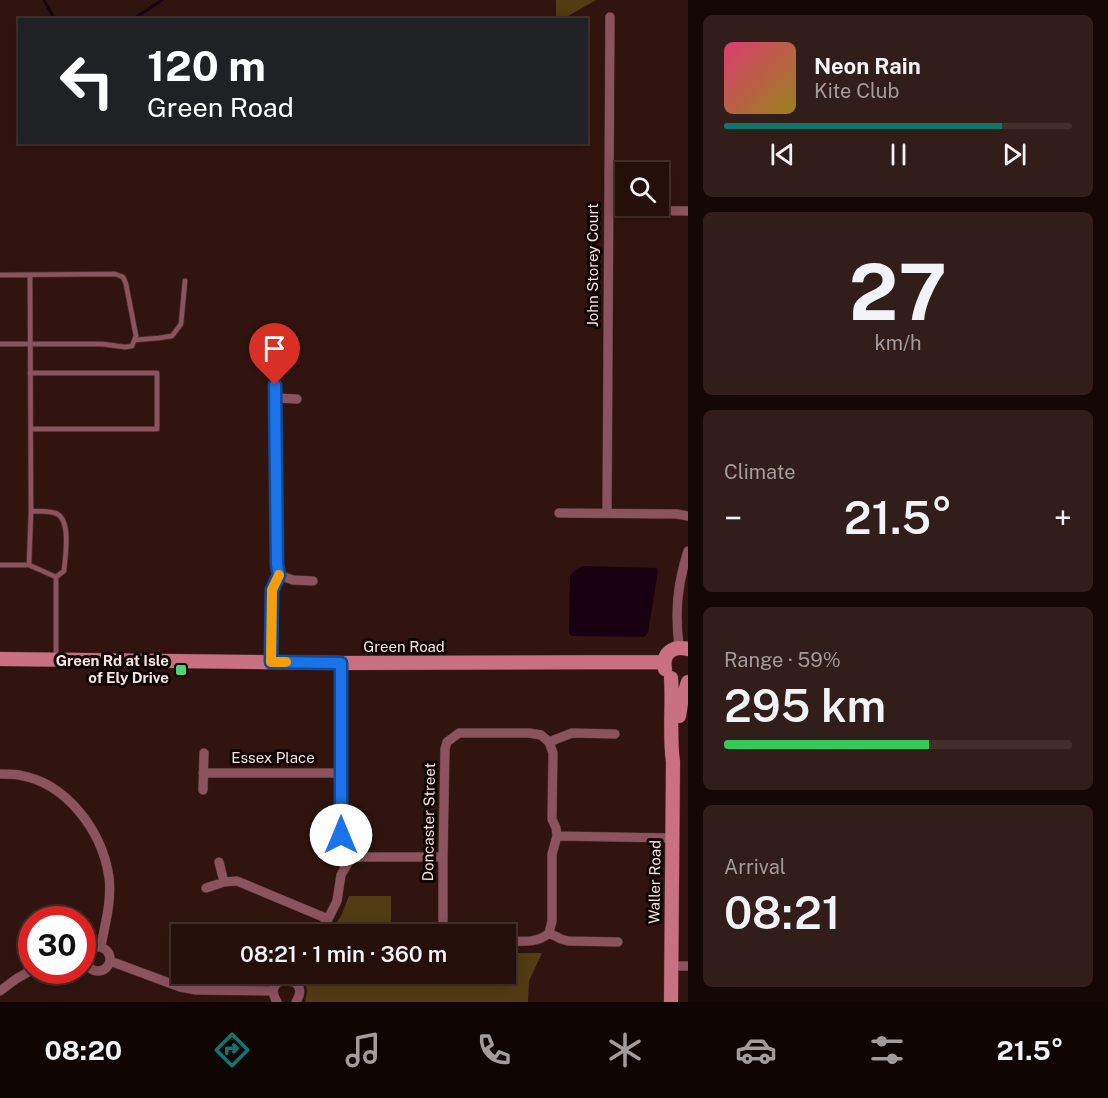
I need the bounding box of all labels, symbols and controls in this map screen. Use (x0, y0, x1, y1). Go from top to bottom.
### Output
text: 120 m (147, 41, 266, 90)
icon: left (48, 42, 126, 120)
text: Neon Rain (814, 53, 921, 79)
text: Kite Club (814, 79, 899, 103)
text: Green Road (147, 91, 294, 123)
icon: previous (766, 138, 799, 171)
icon: pause (882, 138, 915, 171)
icon: next (998, 138, 1031, 171)
map controls (615, 162, 669, 216)
button: search (615, 162, 669, 216)
street label: John Storey Court (584, 203, 601, 327)
text: 27 (849, 246, 947, 338)
pin (249, 323, 300, 385)
text: km/h (874, 331, 922, 355)
icon: arrive (258, 332, 291, 365)
text: Climate (724, 460, 796, 484)
text: 21.5° (844, 491, 952, 544)
text: − (724, 499, 742, 537)
text: + (1054, 499, 1072, 537)
street label: Green Road (363, 638, 445, 655)
text: Range · 59% (724, 648, 841, 672)
place label: Green Rd at Isle of Ely Drive (56, 652, 169, 686)
marker: Green Rd at Isle of Ely Drive (174, 663, 188, 677)
text: 295 km (724, 679, 886, 732)
street label: Essex Place (231, 749, 315, 766)
street label: Doncaster Street (419, 762, 438, 881)
position arrow (309, 803, 373, 867)
street label: Waller Road (645, 840, 664, 924)
text: Arrival (724, 855, 786, 879)
text: 08:21 (724, 886, 841, 939)
speed limit sign: 30 (18, 906, 96, 984)
text: 08:21 · 1 min · 360 m (240, 941, 447, 967)
icon: directions (211, 1029, 253, 1071)
icon: music (342, 1029, 384, 1071)
icon: phone (473, 1029, 515, 1071)
icon: climate (604, 1029, 646, 1071)
icon: car (735, 1029, 777, 1071)
icon: filters (866, 1029, 908, 1071)
text: 08:20 (44, 1034, 122, 1066)
text: 21.5° (996, 1034, 1064, 1066)

